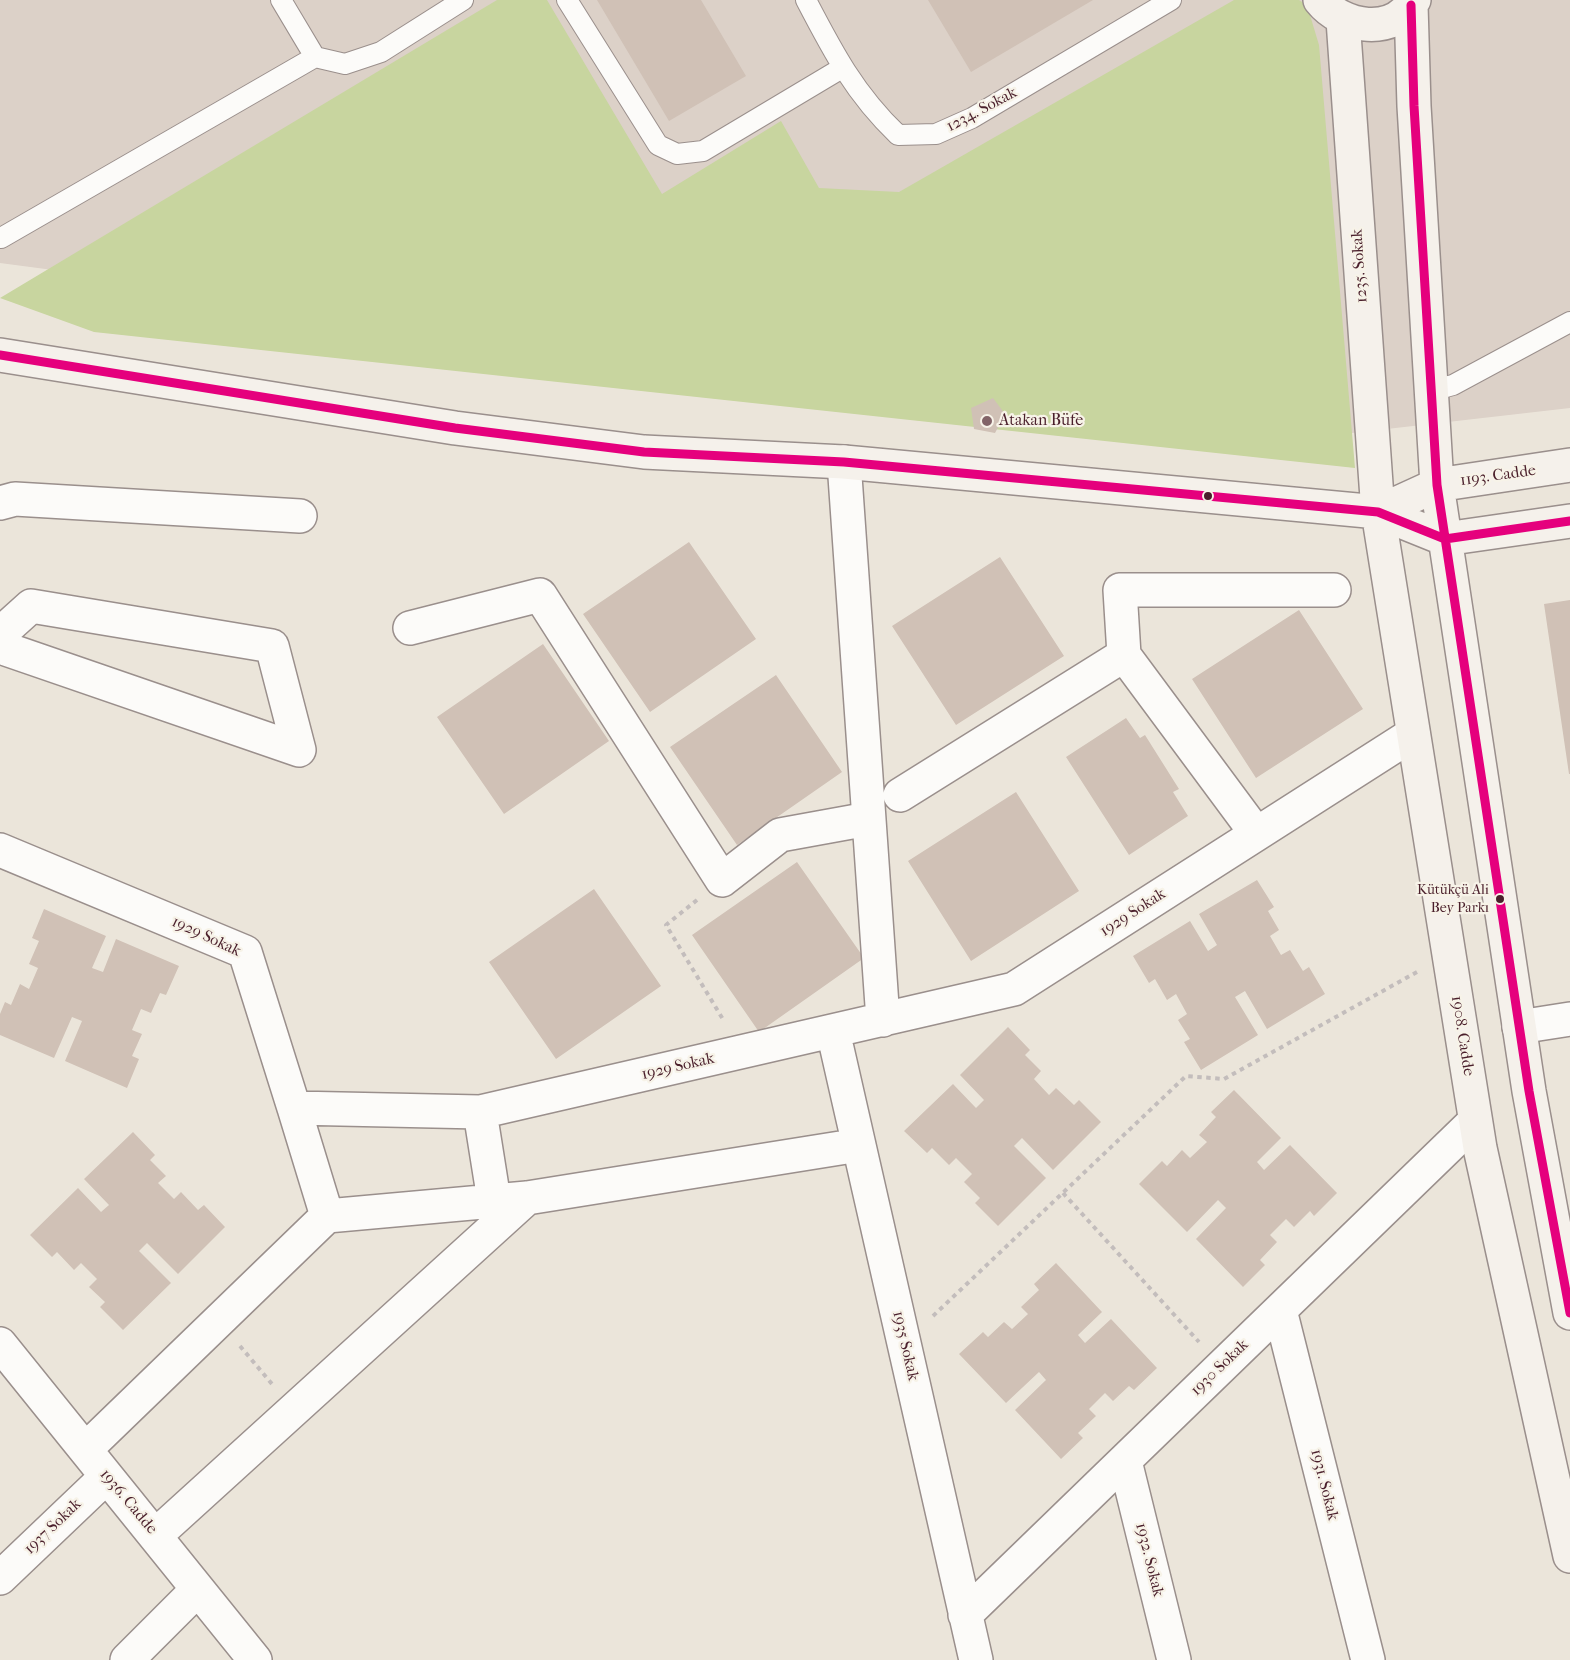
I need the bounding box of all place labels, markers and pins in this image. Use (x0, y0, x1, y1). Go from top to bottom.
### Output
place label: Atakan Büfe (999, 411, 1083, 431)
marker: Atakan Büfe (980, 414, 994, 428)
unlabelled marker (1202, 490, 1214, 502)
place label: Kütükçü Ali Bey Parkı (1417, 883, 1489, 916)
marker: Kütükçü Ali Bey Parkı (1494, 893, 1506, 905)

